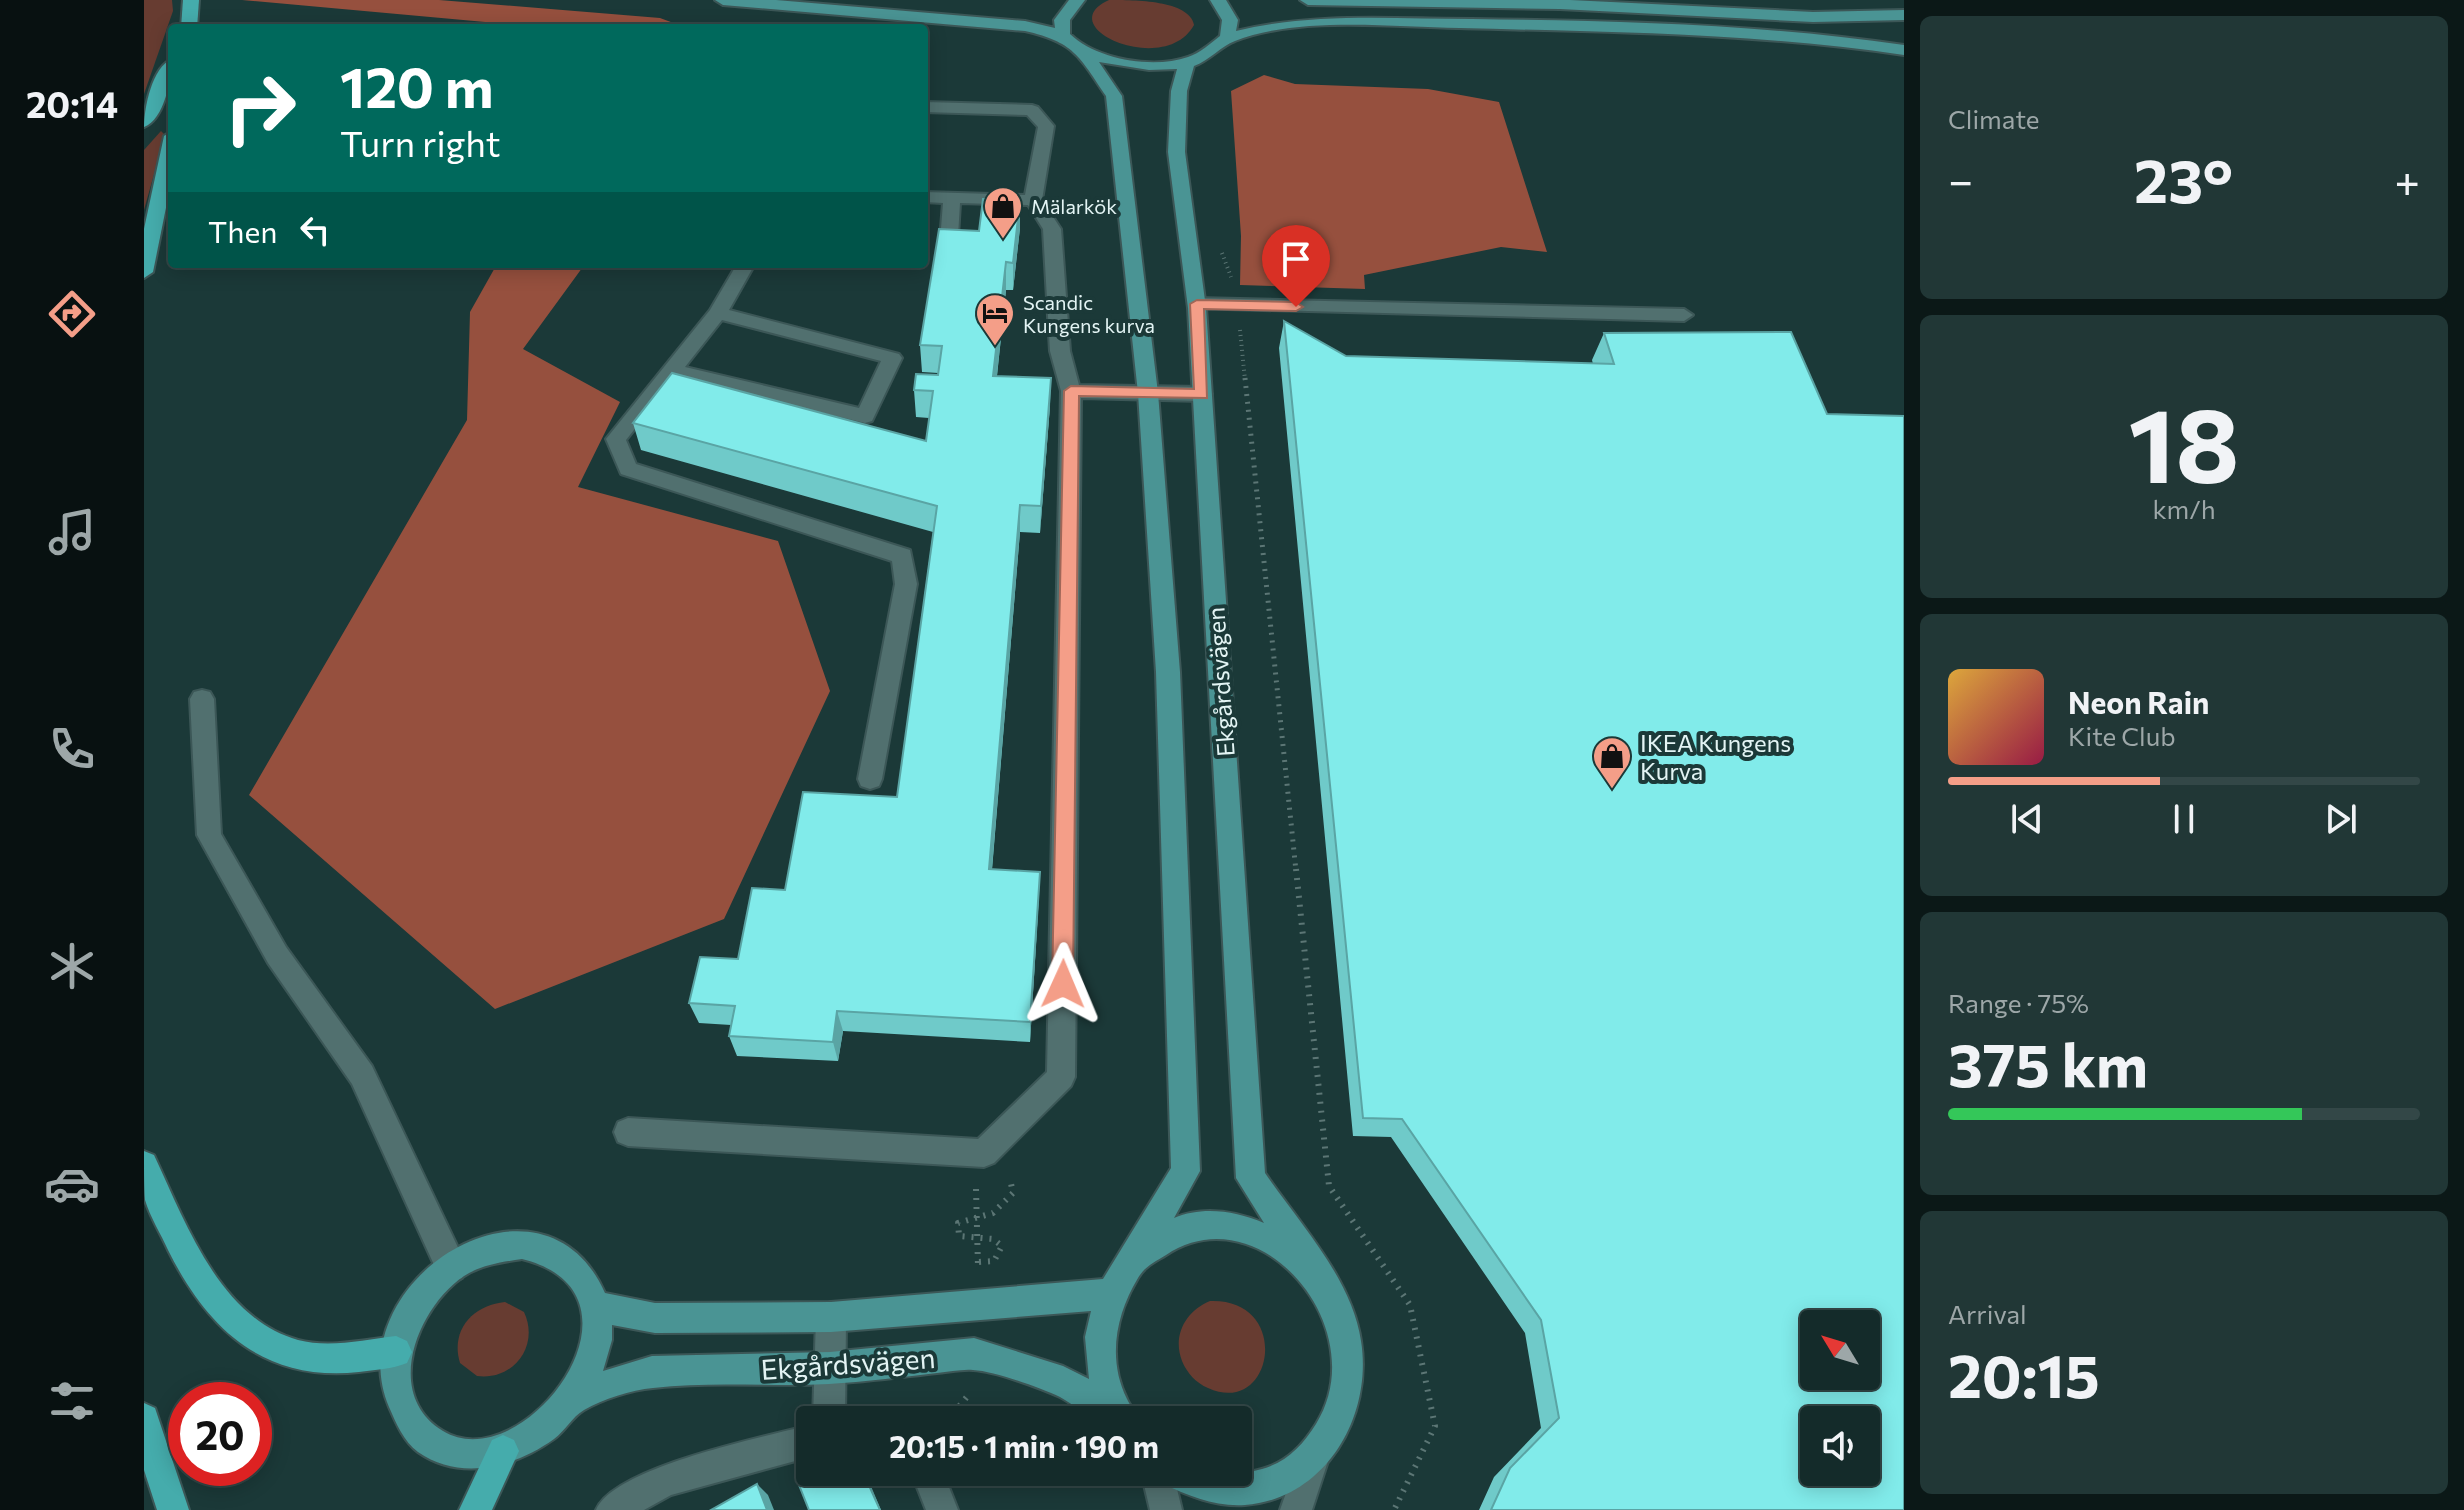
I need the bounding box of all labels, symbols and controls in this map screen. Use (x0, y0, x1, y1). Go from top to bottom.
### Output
text: 120 m (340, 51, 494, 120)
icon: right (208, 56, 312, 160)
text: 20:14 (26, 81, 118, 125)
text: Climate (1948, 103, 2040, 134)
text: Turn right (340, 120, 501, 164)
text: 23° (2134, 142, 2233, 215)
text: − (1948, 152, 1973, 206)
text: + (2394, 152, 2420, 206)
shop icon: Mälarkök (982, 185, 1024, 240)
place label: Mälarkök (1031, 194, 1117, 218)
icon: left (293, 208, 337, 252)
text: Then (208, 212, 277, 249)
pin (1262, 225, 1330, 307)
icon: arrive (1274, 237, 1318, 281)
icon: directions (44, 286, 100, 342)
place label: Scandic Kungens kurva (1023, 290, 1155, 337)
hotel icon: Scandic Kungens kurva (974, 292, 1016, 347)
text: 18 (2128, 377, 2240, 504)
text: km/h (2152, 493, 2216, 524)
icon: music (44, 504, 100, 560)
street label: Ekgårdsvägen (1200, 606, 1240, 758)
text: Neon Rain (2068, 683, 2209, 720)
text: Kite Club (2068, 720, 2176, 751)
icon: phone (44, 721, 100, 777)
place label: IKEA Kungens Kurva (1640, 728, 1791, 785)
shop icon: IKEA Kungens Kurva (1591, 735, 1633, 790)
icon: previous (2005, 797, 2049, 841)
icon: pause (2162, 797, 2206, 841)
icon: next (2319, 797, 2363, 841)
icon: climate (44, 938, 100, 994)
position arrow (1021, 942, 1105, 1026)
text: Range · 75% (1948, 987, 2089, 1018)
text: 375 km (1948, 1026, 2148, 1099)
icon: car (44, 1156, 100, 1212)
text: Arrival (1948, 1298, 2027, 1329)
north arrow (1800, 1310, 1880, 1390)
map controls (1800, 1310, 1880, 1486)
text: 20:15 (1948, 1337, 2100, 1410)
street label: Ekgårdsvägen (760, 1340, 936, 1386)
icon: filters (44, 1373, 100, 1429)
speed limit sign: 20 (168, 1382, 272, 1486)
button: sound (1800, 1406, 1880, 1486)
text: 20:15 · 1 min · 190 m (889, 1427, 1159, 1464)

